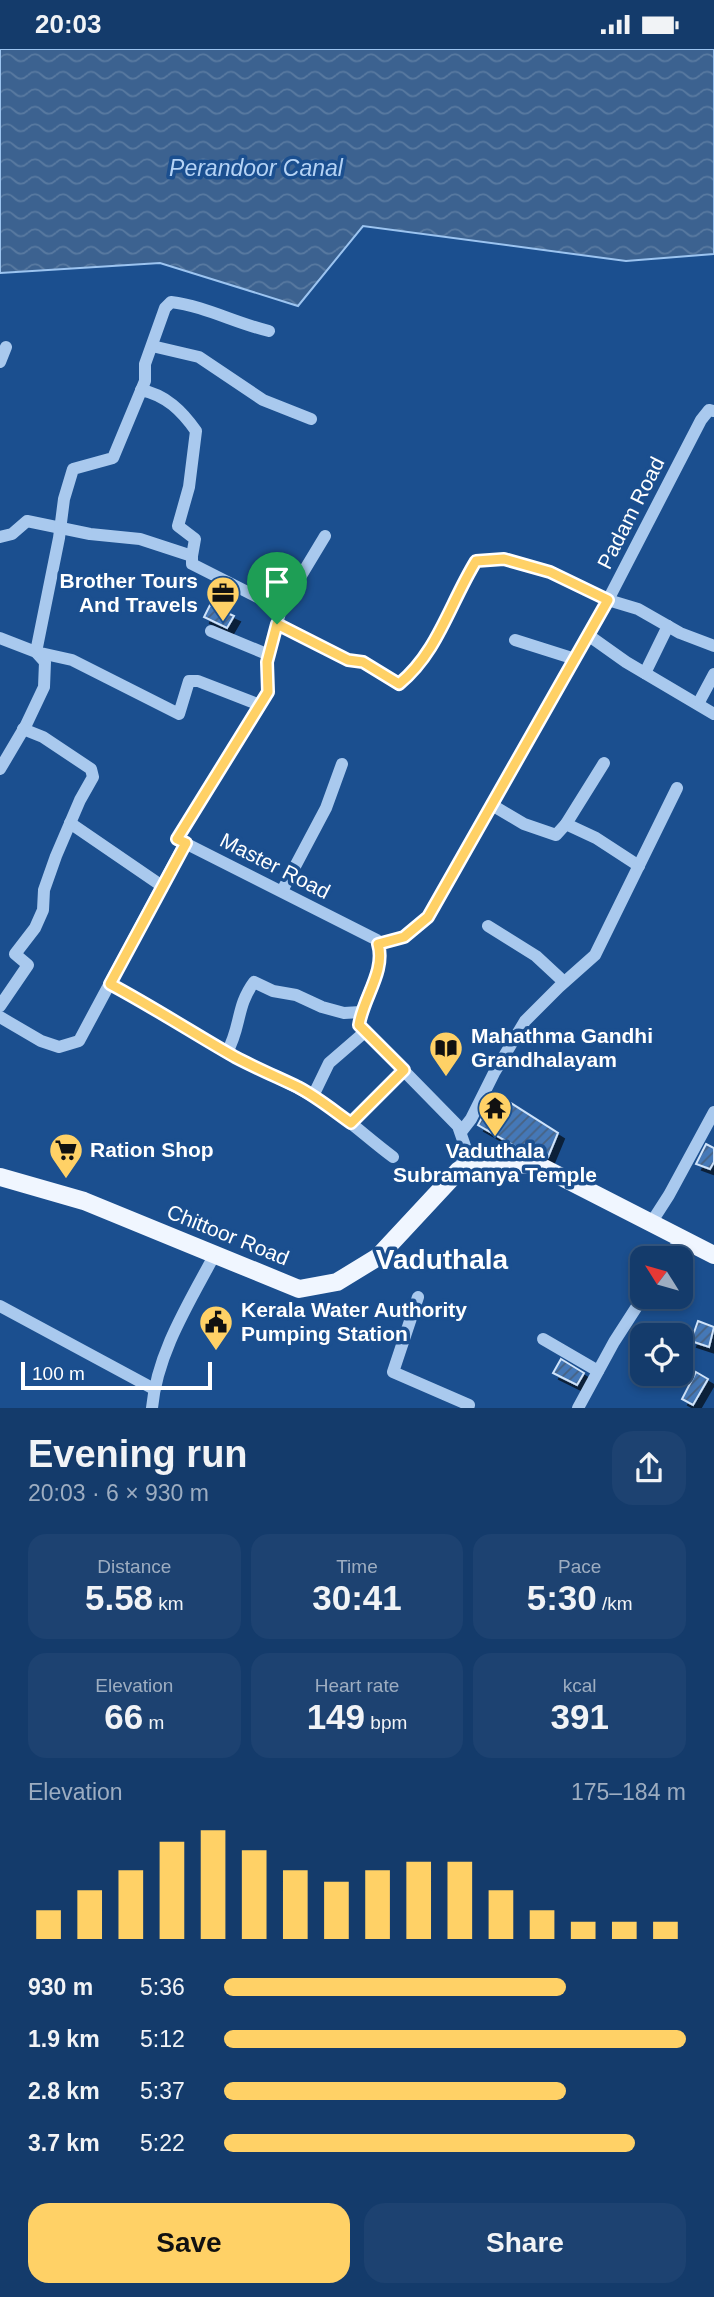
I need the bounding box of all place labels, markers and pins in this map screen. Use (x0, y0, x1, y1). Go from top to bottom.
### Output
pin (247, 552, 307, 624)
place label: Brother Tours And Travels (60, 569, 198, 616)
office icon: Brother Tours And Travels (204, 574, 242, 623)
place label: Mahathma Gandhi Grandhalayam (471, 1024, 653, 1071)
library icon: Mahathma Gandhi Grandhalayam (427, 1029, 465, 1078)
temple icon: Vaduthala Subramanya Temple (476, 1089, 514, 1138)
supermarket icon: Ration Shop (47, 1131, 85, 1180)
place label: Ration Shop (90, 1138, 214, 1161)
place label: Vaduthala Subramanya Temple (393, 1139, 597, 1186)
place label: Kerala Water Authority Pumping Station (241, 1298, 467, 1345)
public building icon: Kerala Water Authority Pumping Station (197, 1303, 235, 1352)

